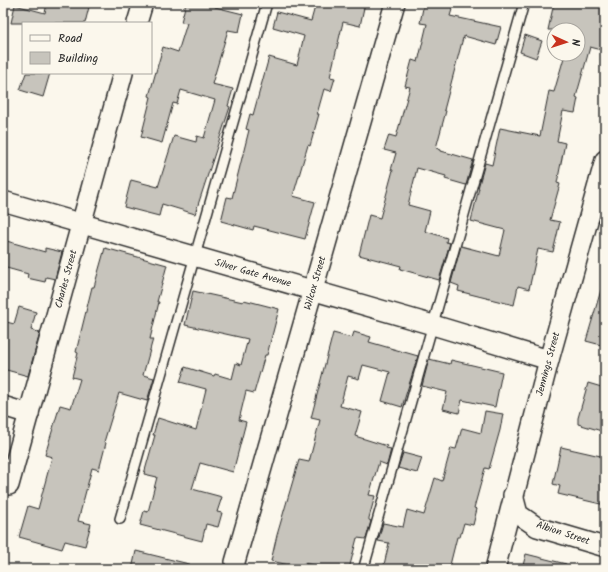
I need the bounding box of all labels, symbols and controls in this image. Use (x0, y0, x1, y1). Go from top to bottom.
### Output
legend (22, 22, 152, 74)
north arrow (546, 22, 586, 62)
text: Road (58, 29, 83, 48)
text: N (566, 39, 584, 46)
text: Building (58, 49, 98, 68)
street label: Charles Street (51, 248, 82, 310)
street label: Silver Gate Avenue (213, 254, 294, 292)
street label: Wilcox Street (300, 254, 330, 312)
street label: Jennings Street (532, 330, 564, 398)
street label: Albion Street (534, 517, 592, 549)

